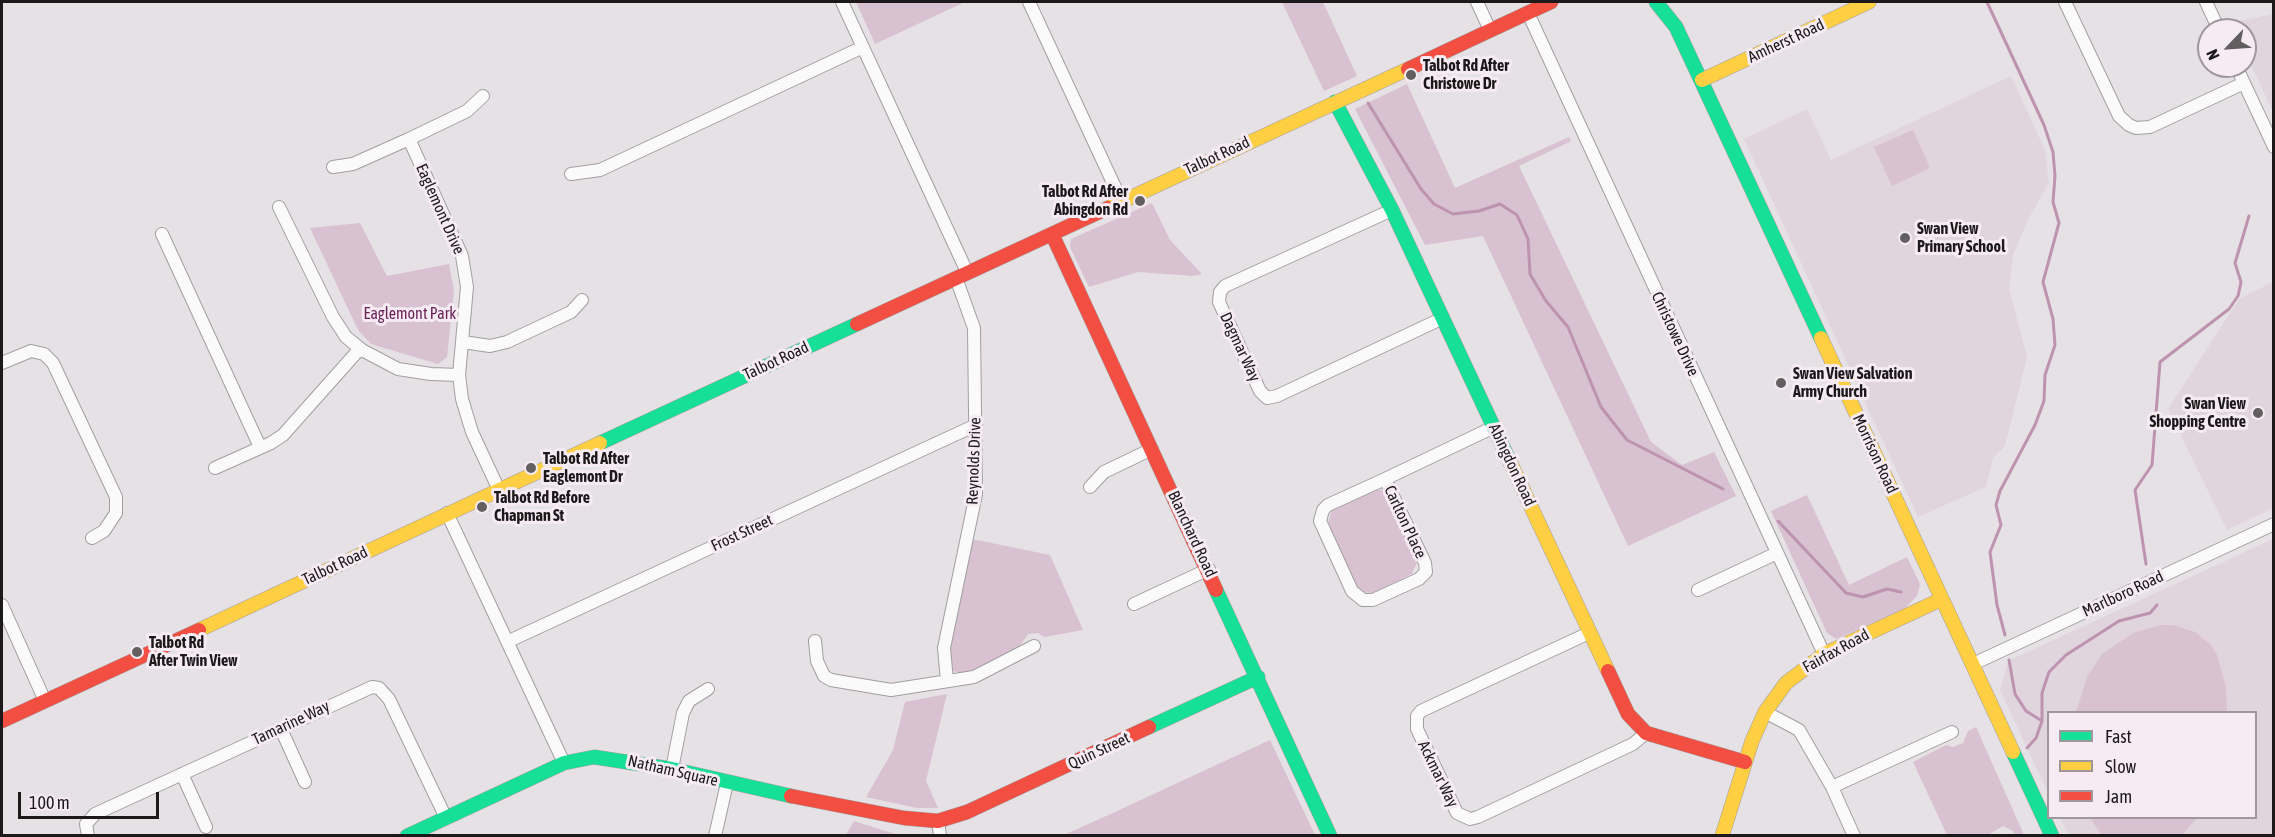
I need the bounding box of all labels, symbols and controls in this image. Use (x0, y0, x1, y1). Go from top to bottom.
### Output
street label: Amherst Road (1745, 15, 1827, 67)
north arrow (2197, 18, 2257, 78)
text: N (2202, 47, 2223, 63)
place label: Talbot Rd After Christowe Dr (1423, 56, 1509, 94)
marker: Talbot Rd After Christowe Dr (1404, 68, 1418, 82)
street label: Talbot Road (1181, 133, 1253, 179)
street label: Eaglemont Drive (411, 161, 469, 257)
place label: Talbot Rd After Abingdon Rd (1042, 182, 1128, 220)
marker: Talbot Rd After Abingdon Rd (1133, 194, 1147, 208)
place label: Swan View Primary School (1917, 219, 2005, 257)
marker: Swan View Primary School (1898, 231, 1912, 245)
street label: Christowe Drive (1647, 289, 1703, 379)
park label: Eaglemont Park (364, 304, 456, 324)
street label: Dagmar Way (1216, 309, 1264, 385)
street label: Talbot Road (740, 338, 812, 384)
place label: Swan View Salvation Army Church (1793, 364, 1912, 402)
marker: Swan View Salvation Army Church (1774, 376, 1788, 390)
place label: Swan View Shopping Centre (2150, 394, 2246, 432)
marker: Swan View Shopping Centre (2251, 406, 2265, 420)
street label: Morrison Road (1848, 411, 1902, 497)
street label: Reynolds Drive (963, 417, 985, 505)
street label: Abingdon Road (1484, 421, 1540, 509)
place label: Talbot Rd After Eaglemont Dr (543, 449, 629, 487)
marker: Talbot Rd After Eaglemont Dr (524, 461, 538, 475)
street label: Carlton Place (1380, 482, 1430, 562)
place label: Talbot Rd Before Chapman St (494, 488, 590, 526)
street label: Blanchard Road (1164, 488, 1220, 580)
marker: Talbot Rd Before Chapman St (475, 500, 489, 514)
street label: Frost Street (708, 510, 776, 556)
street label: Talbot Road (299, 543, 371, 589)
street label: Marlboro Road (2079, 567, 2167, 621)
street label: Fairfax Road (1799, 625, 1873, 677)
place label: Talbot Rd After Twin View (149, 633, 238, 671)
marker: Talbot Rd After Twin View (130, 645, 144, 659)
street label: Tamarine Way (249, 697, 333, 749)
legend (2047, 711, 2257, 819)
text: Fast (2105, 726, 2132, 747)
street label: Quin Street (1065, 728, 1133, 774)
street label: Ackmar Way (1414, 738, 1462, 810)
street label: Natham Square (626, 751, 720, 791)
text: Slow (2105, 756, 2136, 777)
scale bar (21, 780, 162, 818)
text: Jam (2105, 786, 2132, 807)
text: 100 m (29, 792, 70, 813)

